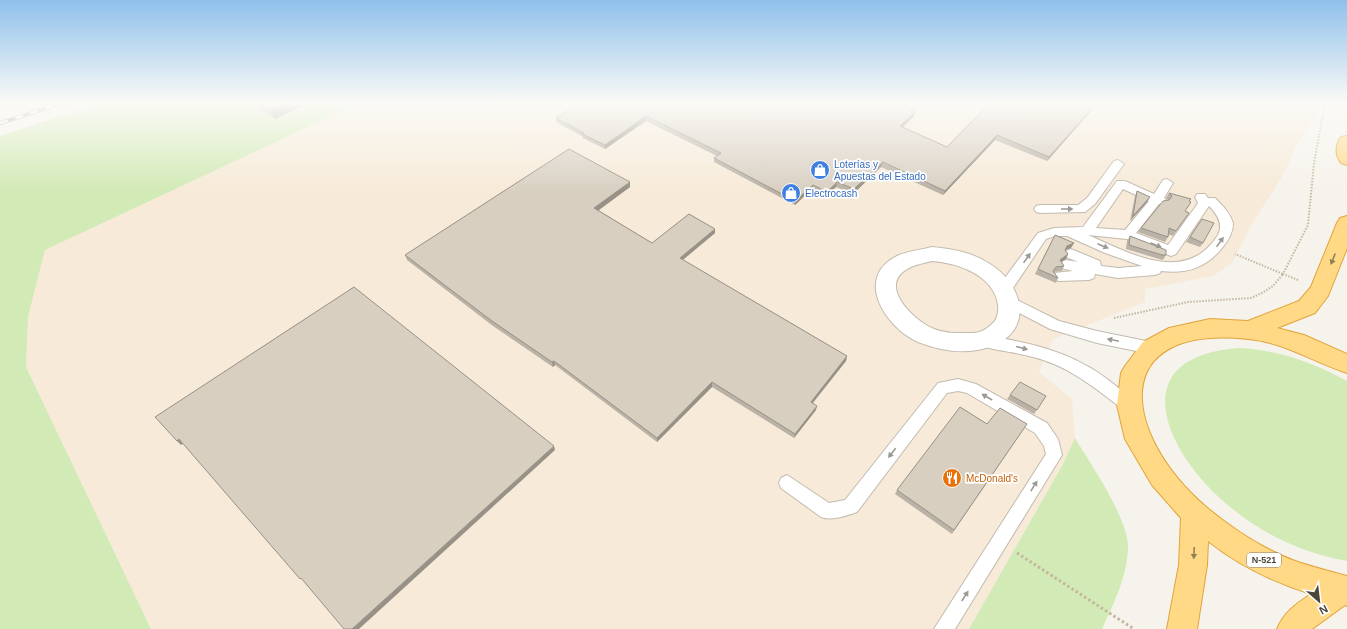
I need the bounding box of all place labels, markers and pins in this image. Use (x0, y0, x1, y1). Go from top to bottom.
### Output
shop icon: Loterías y Apuestas del Estado (809, 159, 831, 181)
place label: Loterías y Apuestas del Estado (834, 159, 926, 182)
shop icon: Electrocash (780, 182, 802, 204)
place label: Electrocash (805, 188, 857, 199)
restaurant icon: McDonald's (941, 467, 963, 489)
place label: McDonald's (966, 473, 1018, 484)

